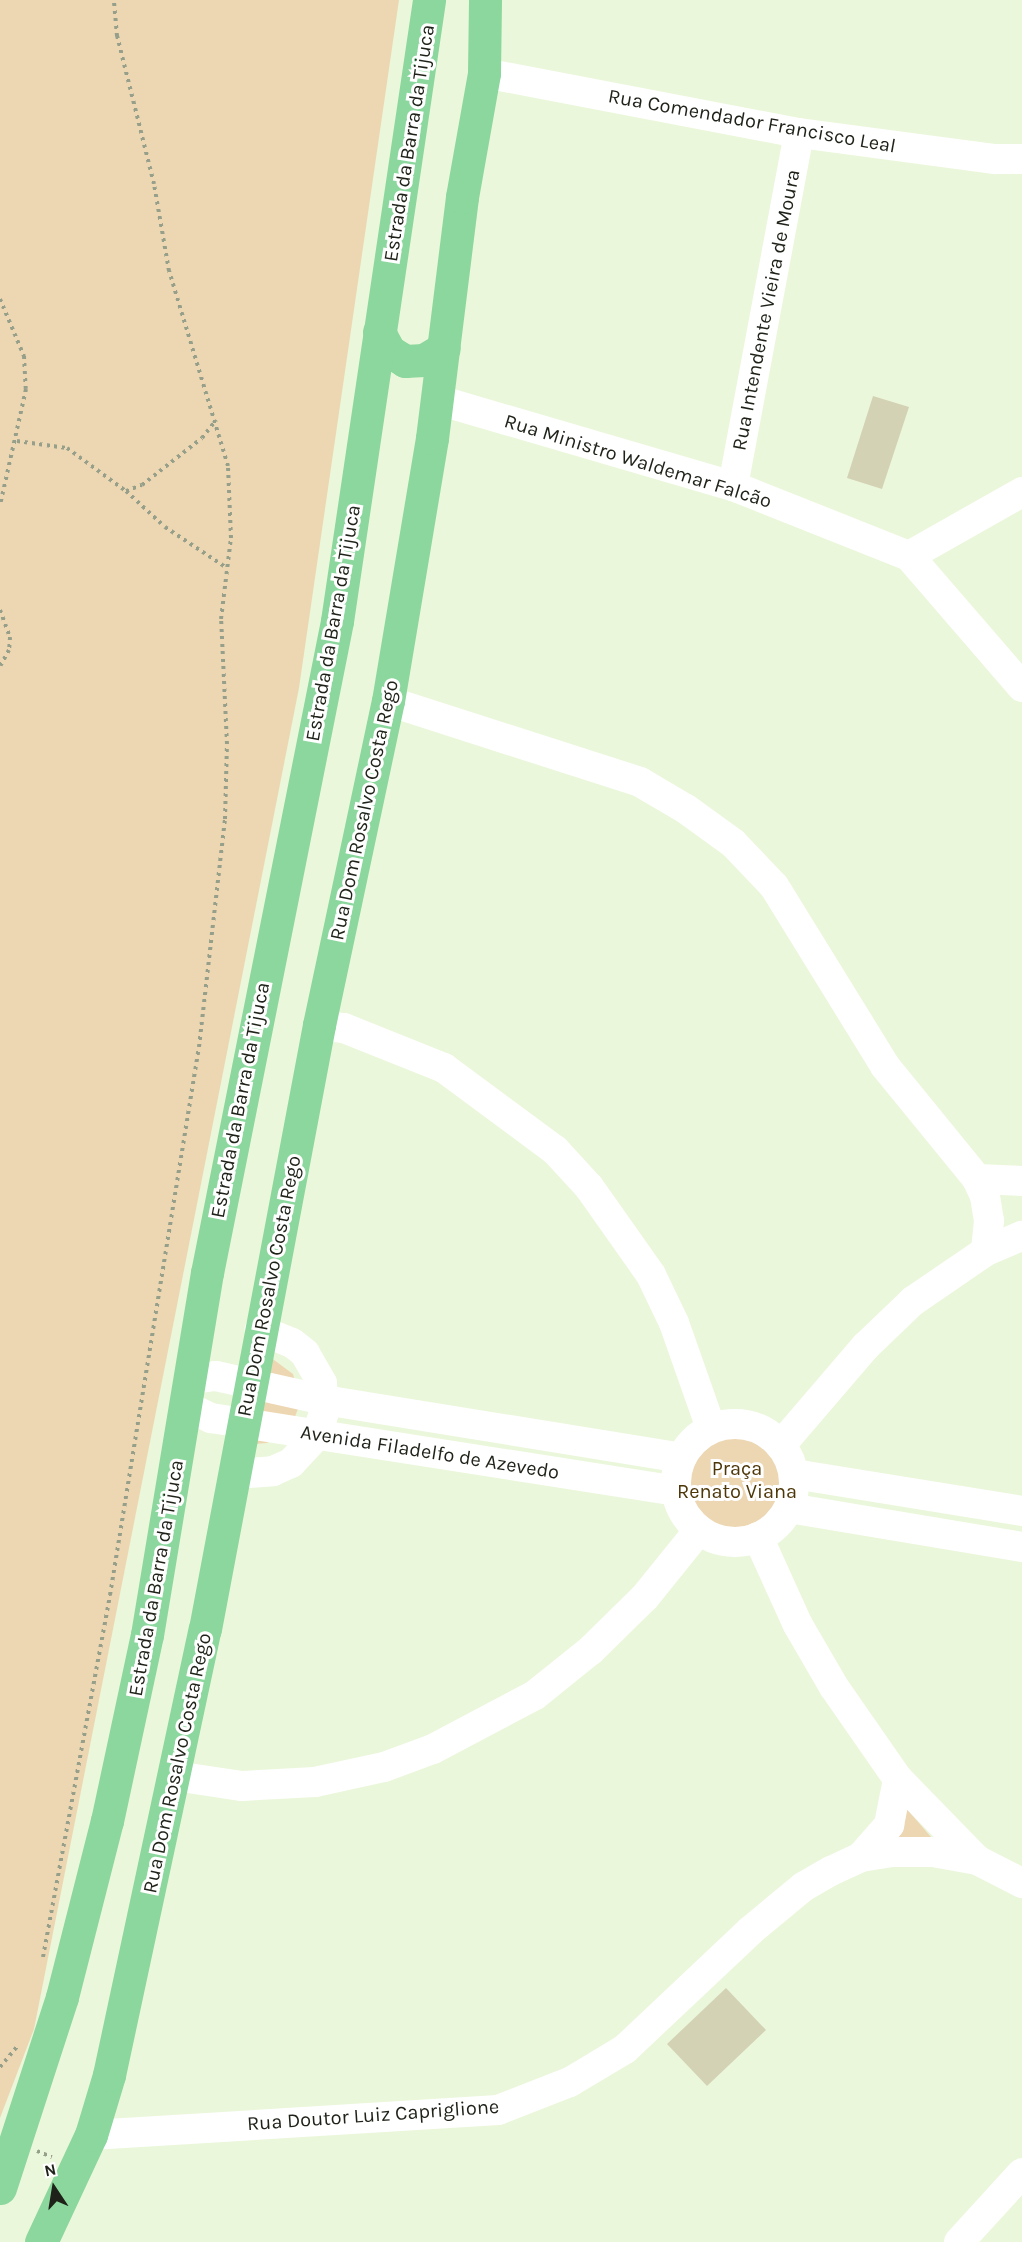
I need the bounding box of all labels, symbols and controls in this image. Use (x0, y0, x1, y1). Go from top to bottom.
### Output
street label: Estrada da Barra da Tijuca (378, 23, 440, 263)
street label: Rua Comendador Francisco Leal (606, 84, 898, 158)
street label: Rua Intendente Vieira de Moura (727, 167, 805, 453)
street label: Rua Ministro Waldemar Falcão (501, 409, 775, 513)
street label: Estrada da Barra da Tijuca (300, 503, 366, 743)
street label: Rua Dom Rosalvo Costa Rego (325, 678, 403, 942)
street label: Estrada da Barra da Tijuca (205, 980, 275, 1220)
street label: Rua Dom Rosalvo Costa Rego (232, 1153, 306, 1419)
street label: Avenida Filadelfo de Azevedo (299, 1420, 561, 1484)
park label: Praça Renato Viana (677, 1457, 797, 1504)
street label: Estrada da Barra da Tijuca (123, 1458, 189, 1698)
street label: Rua Dom Rosalvo Costa Rego (138, 1631, 216, 1895)
street label: Rua Doutor Luiz Capriglione (246, 2094, 500, 2136)
north arrow (24, 2158, 84, 2218)
text: N (43, 2159, 58, 2180)

